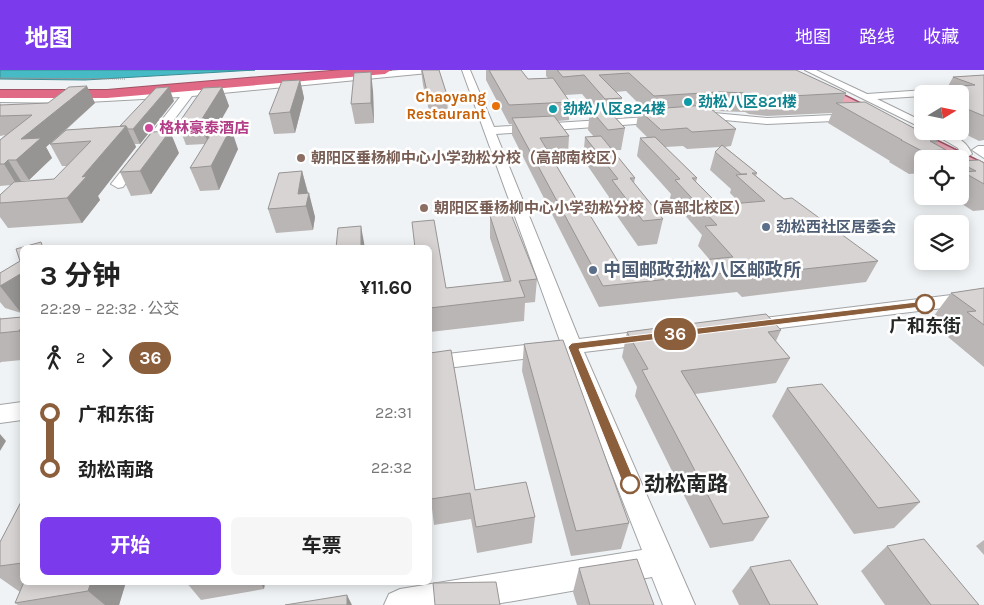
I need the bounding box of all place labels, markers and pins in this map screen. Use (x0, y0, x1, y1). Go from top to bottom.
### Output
place label: Chaoyang Restaurant (406, 88, 486, 123)
place label: 劲松八区821楼 (698, 93, 797, 111)
marker: 劲松八区821楼 (682, 96, 694, 108)
marker: Chaoyang Restaurant (490, 100, 502, 112)
place label: 劲松八区824楼 (563, 100, 666, 118)
marker: 劲松八区824楼 (547, 103, 559, 115)
place label: 格林豪泰酒店 (159, 119, 249, 137)
marker: 格林豪泰酒店 (143, 122, 155, 134)
place label: 朝阳区垂杨柳中心小学劲松分校（高部南校区） (311, 149, 626, 167)
marker: 朝阳区垂杨柳中心小学劲松分校（高部南校区） (295, 152, 307, 164)
place label: 朝阳区垂杨柳中心小学劲松分校（高部北校区） (434, 199, 749, 217)
marker: 朝阳区垂杨柳中心小学劲松分校（高部北校区） (418, 202, 430, 214)
place label: 劲松西社区居委会 (776, 218, 896, 236)
marker: 劲松西社区居委会 (760, 221, 772, 233)
place label: 中国邮政劲松八区邮政所 (603, 259, 801, 281)
marker: 中国邮政劲松八区邮政所 (587, 264, 599, 276)
marker: 广和东街 (915, 294, 935, 314)
place label: 广和东街 (889, 315, 961, 337)
place label: 劲松南路 (644, 472, 728, 496)
marker: 劲松南路 (620, 474, 640, 494)

